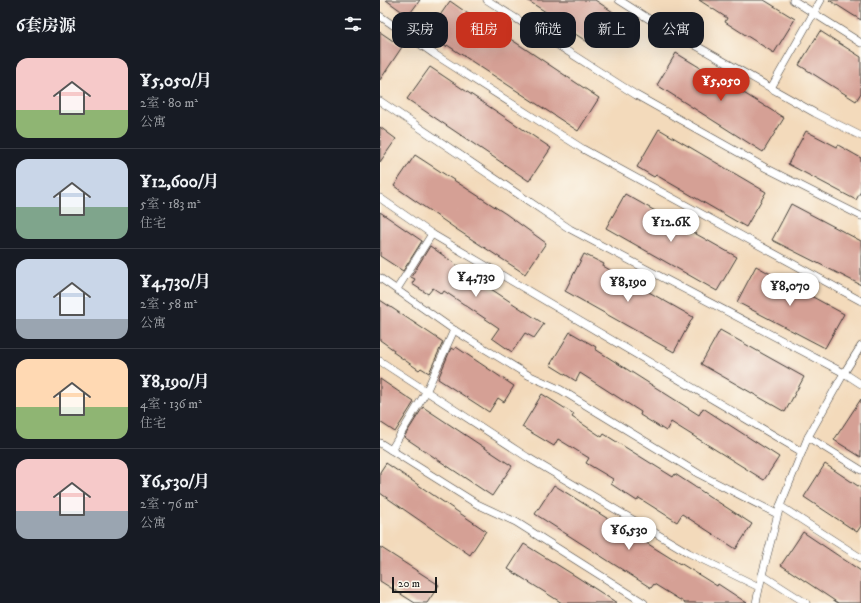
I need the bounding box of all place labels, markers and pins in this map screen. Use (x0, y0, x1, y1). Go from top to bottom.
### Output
pin: ¥5,050 (688, 68, 754, 102)
pin: ¥12.6K (638, 209, 704, 243)
pin: ¥4,730 (443, 264, 509, 298)
pin: ¥8,190 (595, 269, 661, 303)
pin: ¥8,070 (757, 273, 823, 307)
pin: ¥6,530 (596, 517, 662, 551)

